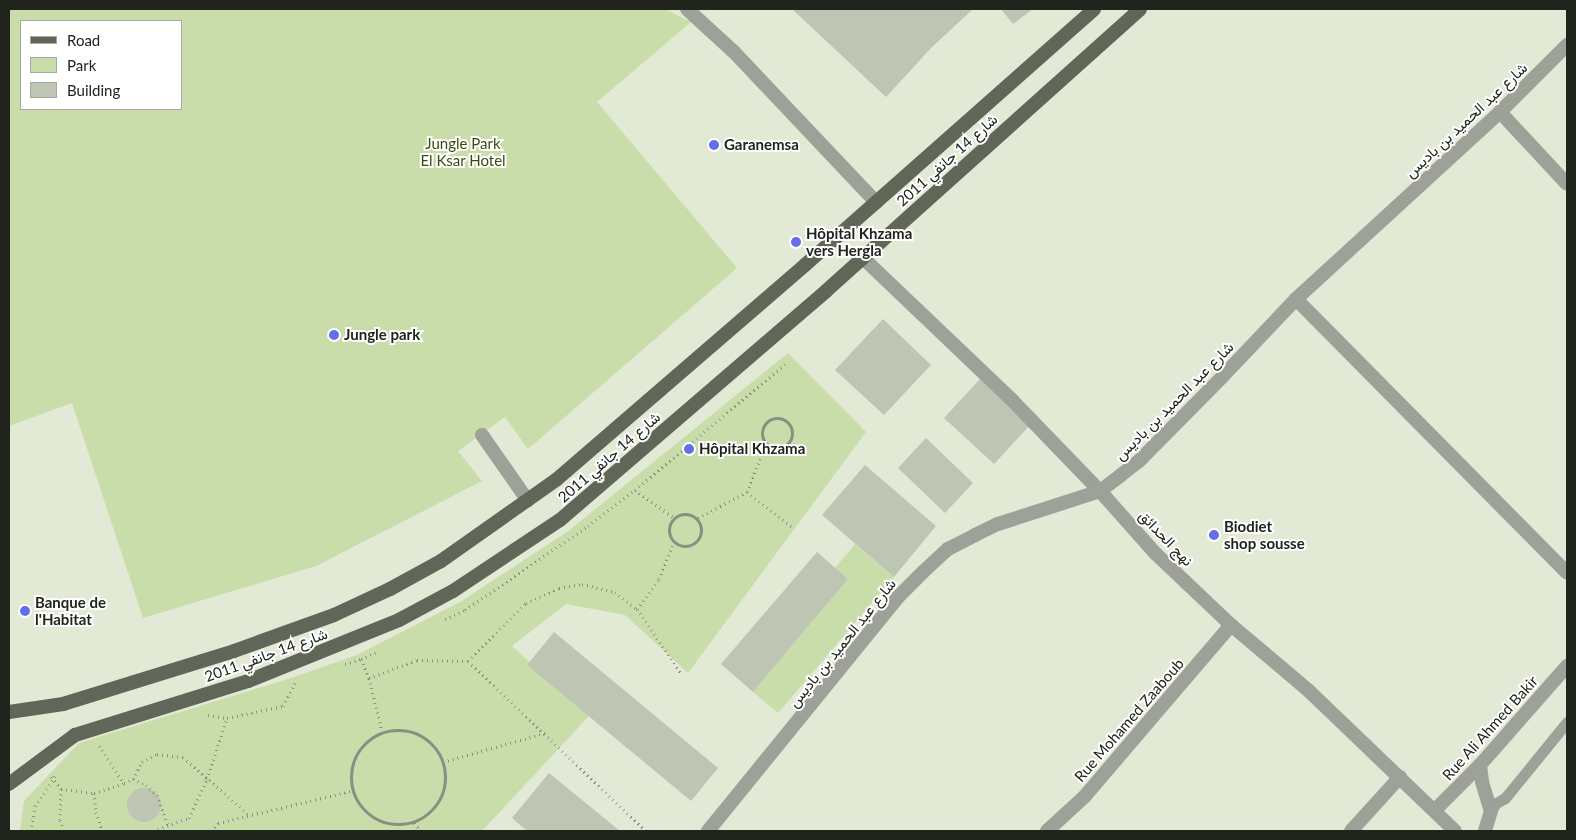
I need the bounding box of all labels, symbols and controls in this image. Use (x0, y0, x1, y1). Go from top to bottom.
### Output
legend (20, 20, 182, 110)
text: Road (67, 31, 100, 49)
text: Park (67, 56, 96, 74)
street label: شارع عبد الحميد بن باديس (1401, 59, 1531, 181)
text: Building (67, 81, 120, 99)
street label: شارع 14 جانفي 2011 (893, 110, 1001, 210)
park label: Jungle Park El Ksar Hotel (420, 134, 506, 169)
place label: Garanemsa (724, 136, 799, 154)
marker: Garanemsa (708, 139, 720, 151)
place label: Hôpital Khzama vers Hergla (806, 224, 912, 259)
marker: Hôpital Khzama vers Hergla (790, 236, 802, 248)
place label: Jungle park (344, 326, 420, 344)
marker: Jungle park (328, 329, 340, 341)
street label: شارع عبد الحميد بن باديس (1111, 338, 1237, 464)
street label: شارع 14 جانفي 2011 (554, 408, 664, 506)
place label: Hôpital Khzama (699, 440, 805, 458)
marker: Hôpital Khzama (683, 443, 695, 455)
street label: نهج الحدائق (1135, 506, 1197, 570)
place label: Biodiet shop sousse (1224, 517, 1305, 552)
marker: Biodiet shop sousse (1208, 529, 1220, 541)
street label: شارع عبد الحميد بن باديس (784, 575, 900, 711)
place label: Banque de l'Habitat (35, 593, 106, 628)
marker: Banque de l'Habitat (19, 605, 31, 617)
street label: شارع 14 جانفي 2011 (202, 624, 330, 686)
street label: Rue Mohamed Zaaboub (1071, 655, 1187, 785)
street label: Rue Ali Ahmed Bakir (1438, 672, 1542, 784)

